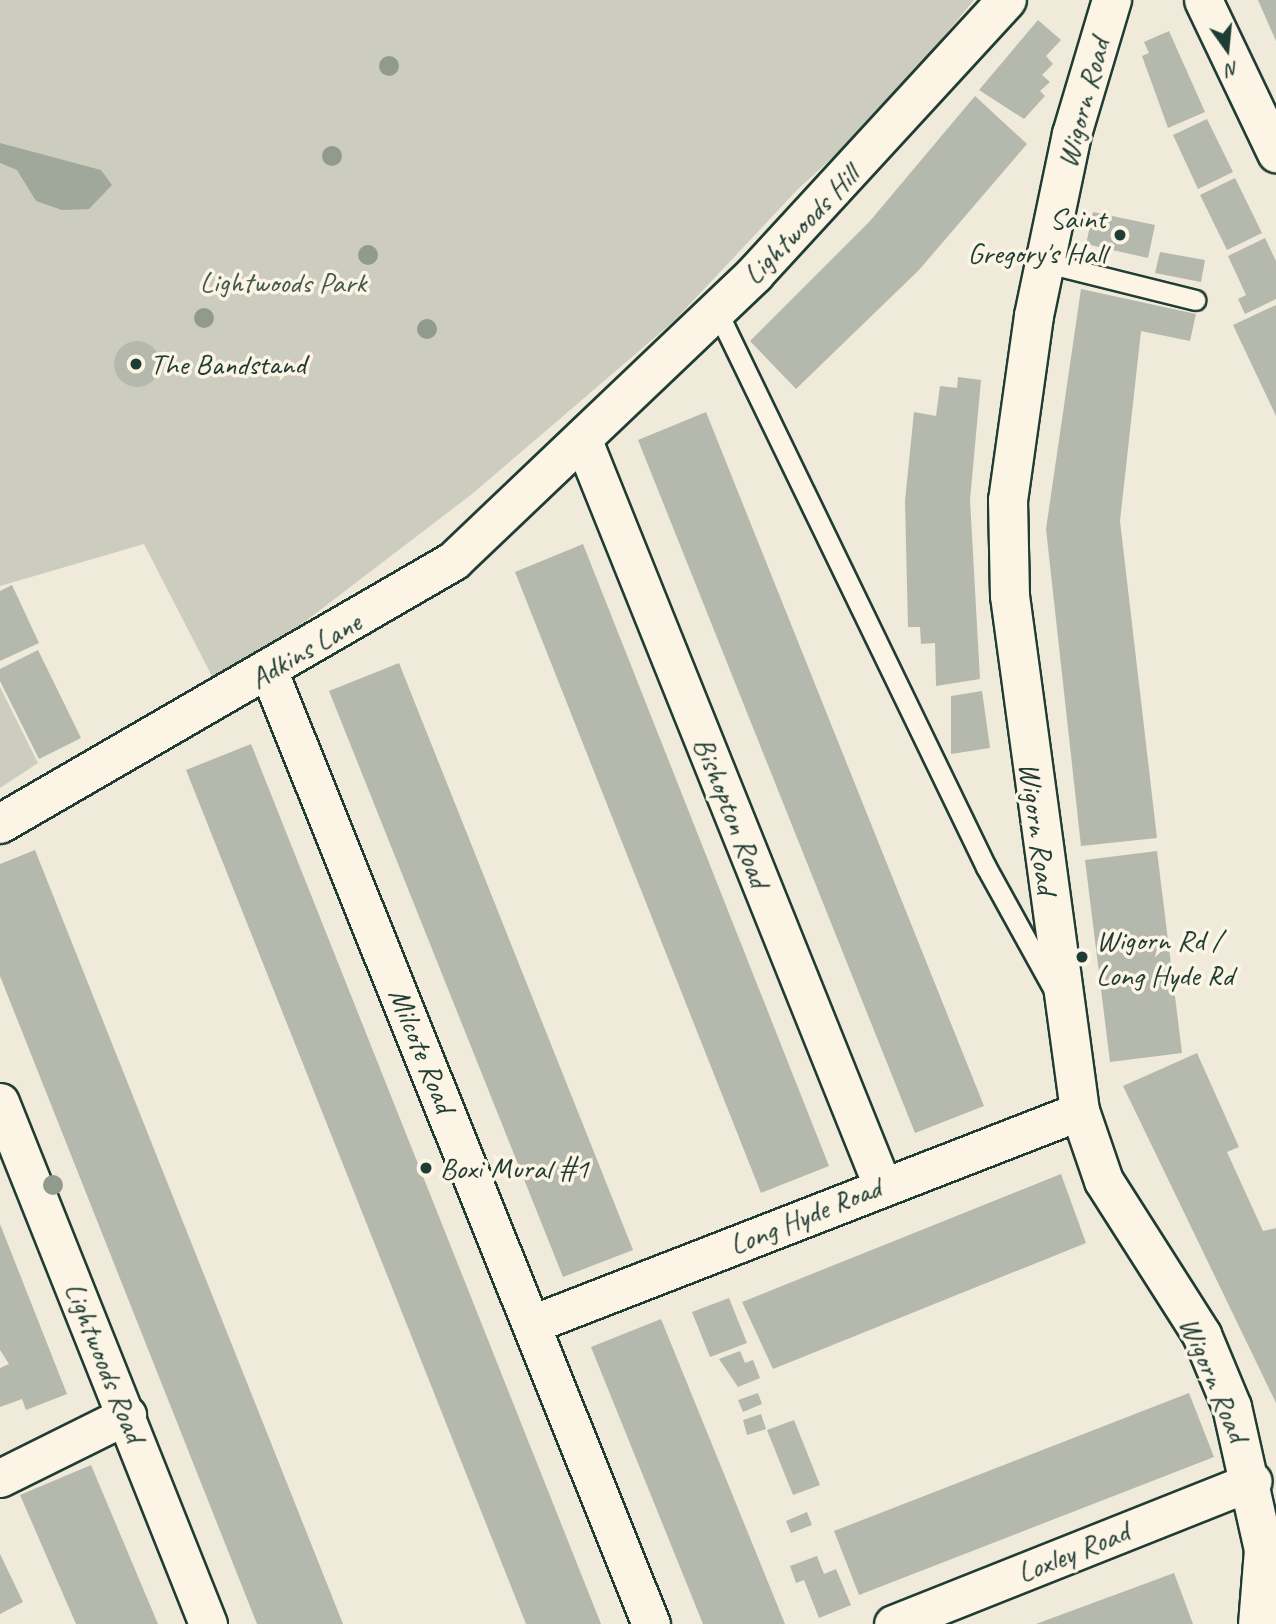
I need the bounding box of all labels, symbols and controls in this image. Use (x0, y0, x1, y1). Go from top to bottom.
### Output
north arrow (1192, 14, 1262, 84)
street label: Wigorn Road (1049, 35, 1117, 171)
text: N (1224, 56, 1241, 82)
street label: Lightwoods Hill (735, 158, 867, 292)
place label: Saint Gregory's Hall (967, 200, 1106, 270)
marker: Saint Gregory's Hall (1112, 227, 1128, 243)
park label: Lightwoods Park (200, 264, 366, 300)
place label: The Bandstand (150, 346, 307, 382)
marker: The Bandstand (128, 356, 144, 372)
street label: Adkins Lane (243, 604, 367, 696)
street label: Bishopton Road (686, 732, 778, 892)
street label: Wigorn Road (1011, 761, 1065, 895)
place label: Wigorn Rd / Long Hyde Rd (1096, 922, 1235, 992)
marker: Wigorn Rd / Long Hyde Rd (1074, 949, 1090, 965)
street label: Milcote Road (381, 983, 463, 1117)
place label: Boxi Mural #1 (440, 1150, 587, 1186)
marker: Boxi Mural #1 (418, 1160, 434, 1176)
street label: Long Hyde Road (724, 1169, 886, 1263)
street label: Lightwoods Road (57, 1277, 153, 1447)
street label: Wigorn Road (1172, 1312, 1256, 1446)
street label: Loxley Road (1012, 1514, 1134, 1590)

